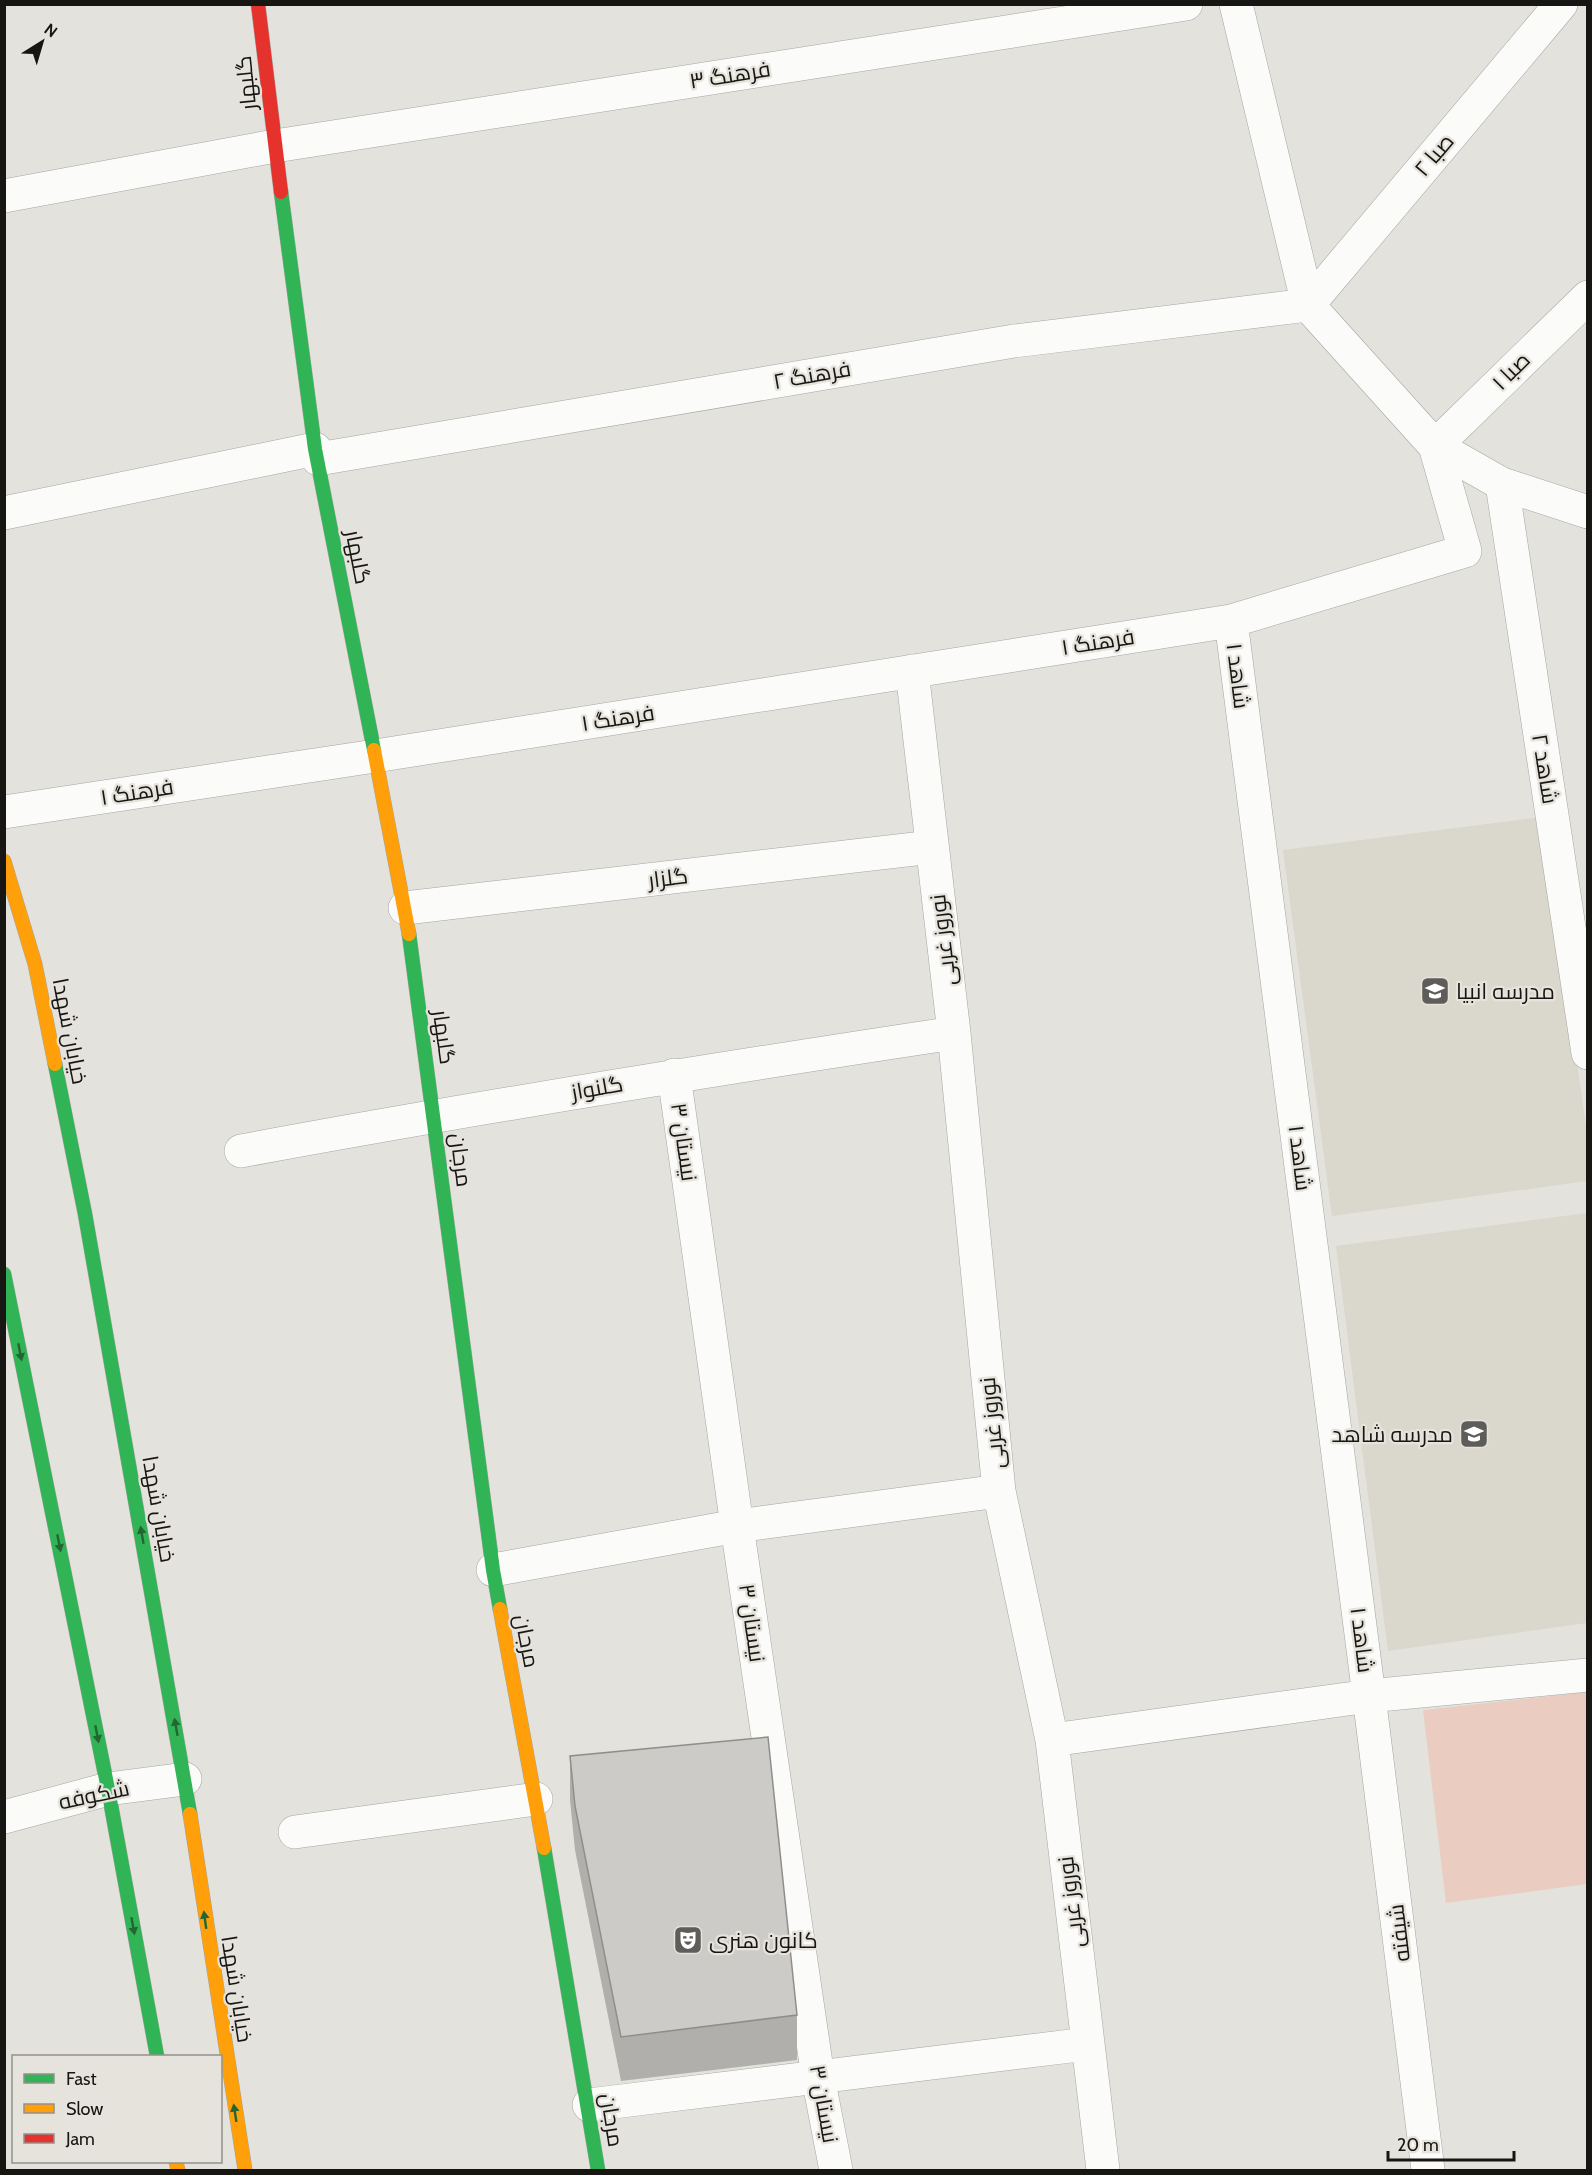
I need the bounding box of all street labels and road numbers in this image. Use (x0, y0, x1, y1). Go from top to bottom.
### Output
street label: گلبهار (230, 54, 263, 114)
street label: فرهنگ ۳ (688, 55, 772, 95)
street label: صبا ۲ (1408, 128, 1460, 182)
street label: صبا ۱ (1486, 346, 1536, 396)
street label: فرهنگ ۲ (771, 355, 853, 395)
street label: گلبهار (339, 526, 376, 587)
street label: فرهنگ ۱ (1060, 623, 1136, 661)
street label: شاهد ۱ (1221, 642, 1255, 710)
street label: فرهنگ ۱ (580, 699, 656, 737)
street label: شاهد ۲ (1526, 732, 1564, 806)
street label: فرهنگ ۱ (99, 773, 175, 811)
street label: گلزار (645, 862, 689, 894)
street label: نوروز غربی (924, 893, 962, 987)
street label: خیابان شهدا (46, 976, 94, 1086)
street label: گلبهار (427, 1006, 461, 1066)
street label: گلنواز (567, 1070, 625, 1106)
street label: نیستان ۳ (665, 1101, 703, 1183)
street label: شاهد ۱ (1283, 1124, 1317, 1192)
street label: مرجان (444, 1132, 478, 1188)
street label: نوروز غربی (974, 1376, 1010, 1470)
street label: خیابان شهدا (136, 1454, 182, 1564)
street label: نیستان ۳ (733, 1582, 771, 1664)
street label: شاهد ۱ (1345, 1606, 1379, 1674)
street label: مرجان (509, 1612, 545, 1670)
street label: شکوفه (56, 1774, 132, 1816)
street label: نوروز غربی (1052, 1855, 1090, 1949)
street label: شیفته (1382, 1903, 1416, 1963)
street label: خیابان شهدا (215, 1934, 259, 2044)
street label: نیستان ۳ (804, 2063, 844, 2145)
street label: مرجان (594, 2091, 630, 2149)

